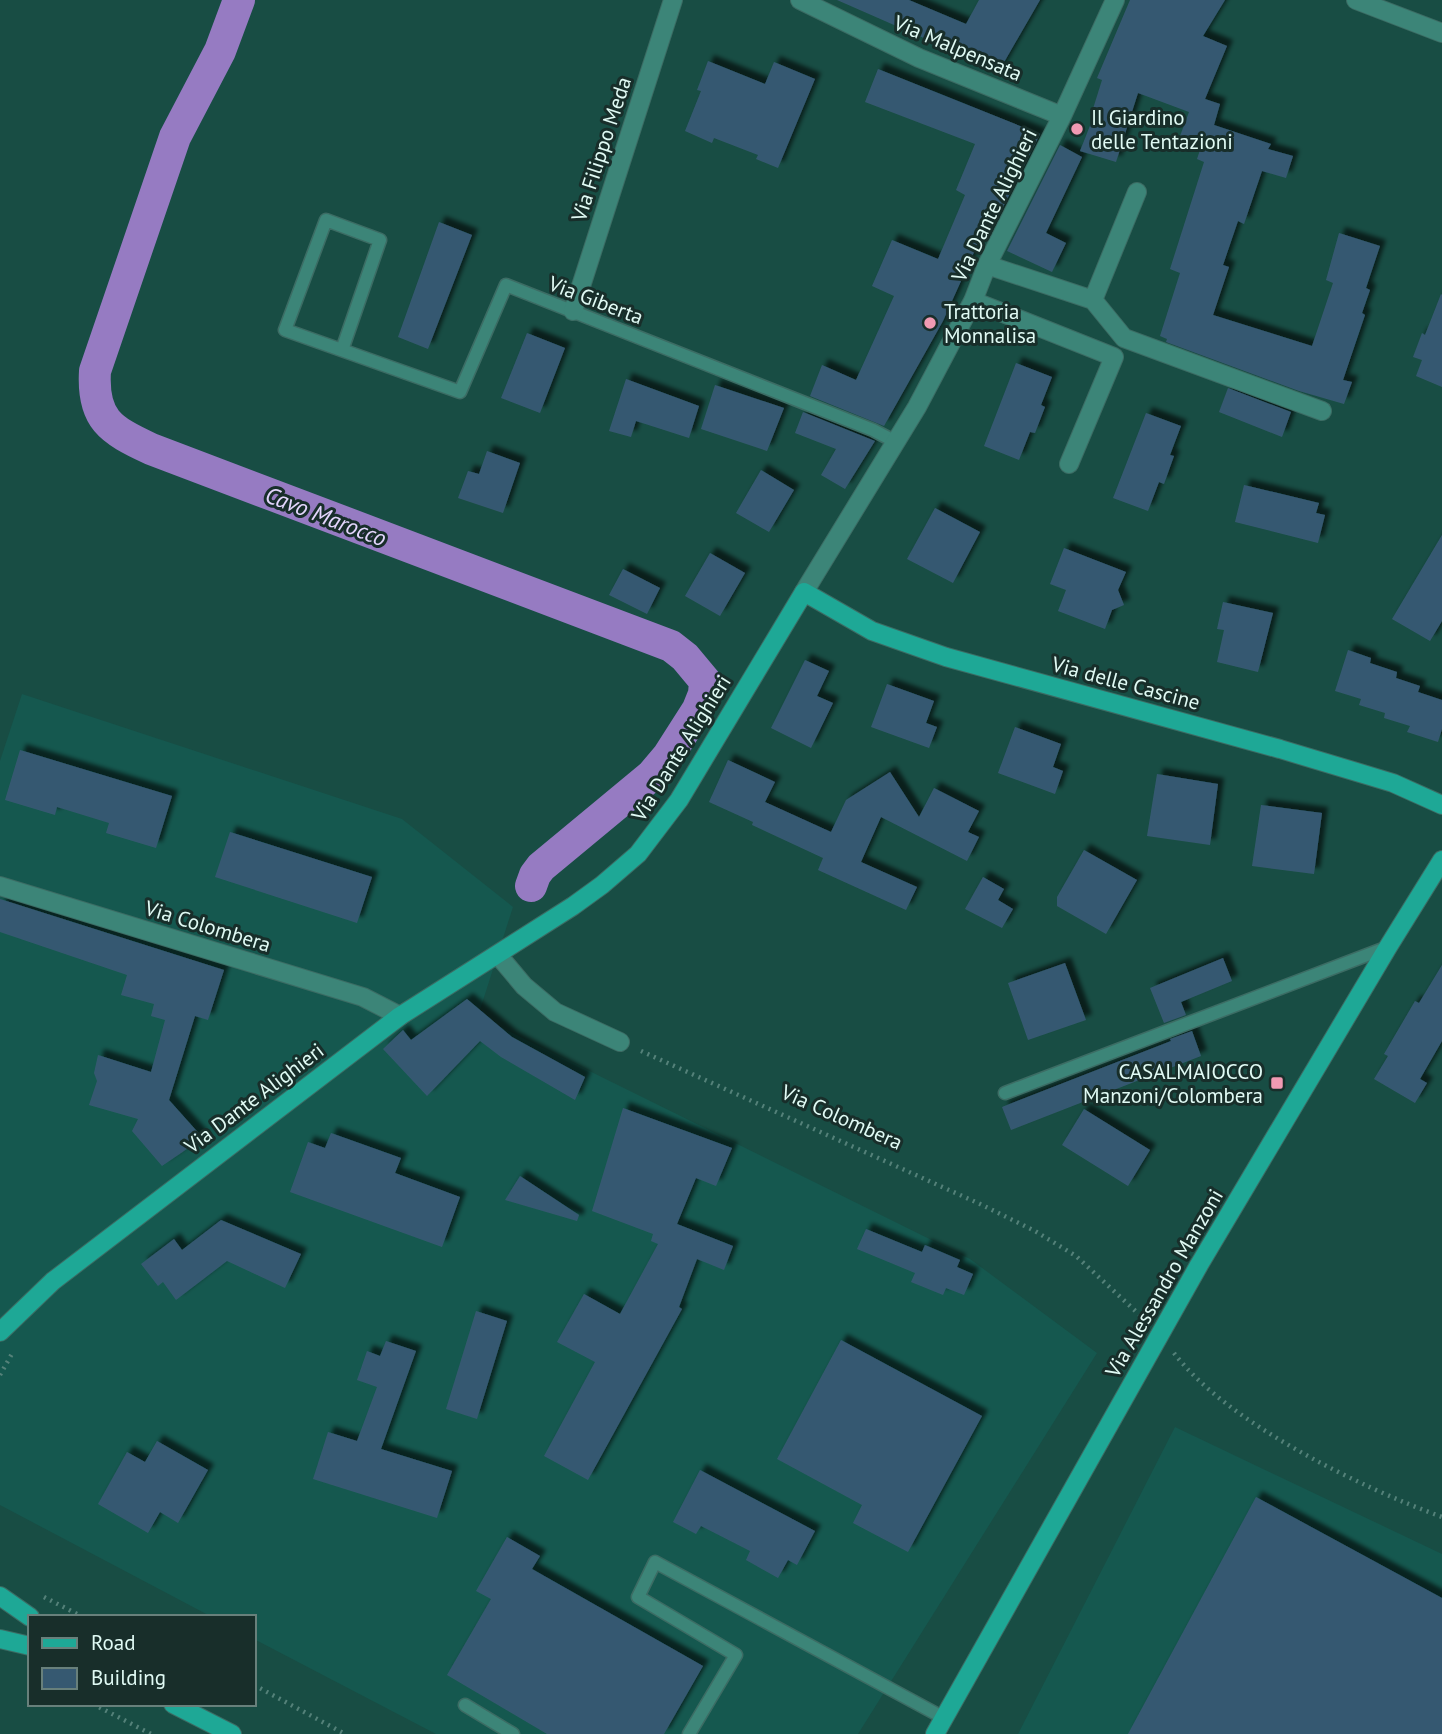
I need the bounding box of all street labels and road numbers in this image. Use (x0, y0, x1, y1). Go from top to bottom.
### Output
street label: Via Malpensata (889, 8, 1026, 87)
street label: Via Filippo Meda (565, 73, 637, 226)
street label: Via Dante Alighieri (945, 124, 1043, 287)
street label: Via Giberta (544, 269, 647, 330)
street label: Via delle Cascine (1048, 650, 1203, 716)
street label: Via Dante Alighieri (625, 670, 737, 827)
street label: Via Colombera (141, 894, 274, 958)
street label: Via Dante Alighieri (178, 1037, 329, 1160)
street label: Via Colombera (776, 1078, 907, 1156)
street label: Via Alessandro Manzoni (1099, 1184, 1229, 1383)

